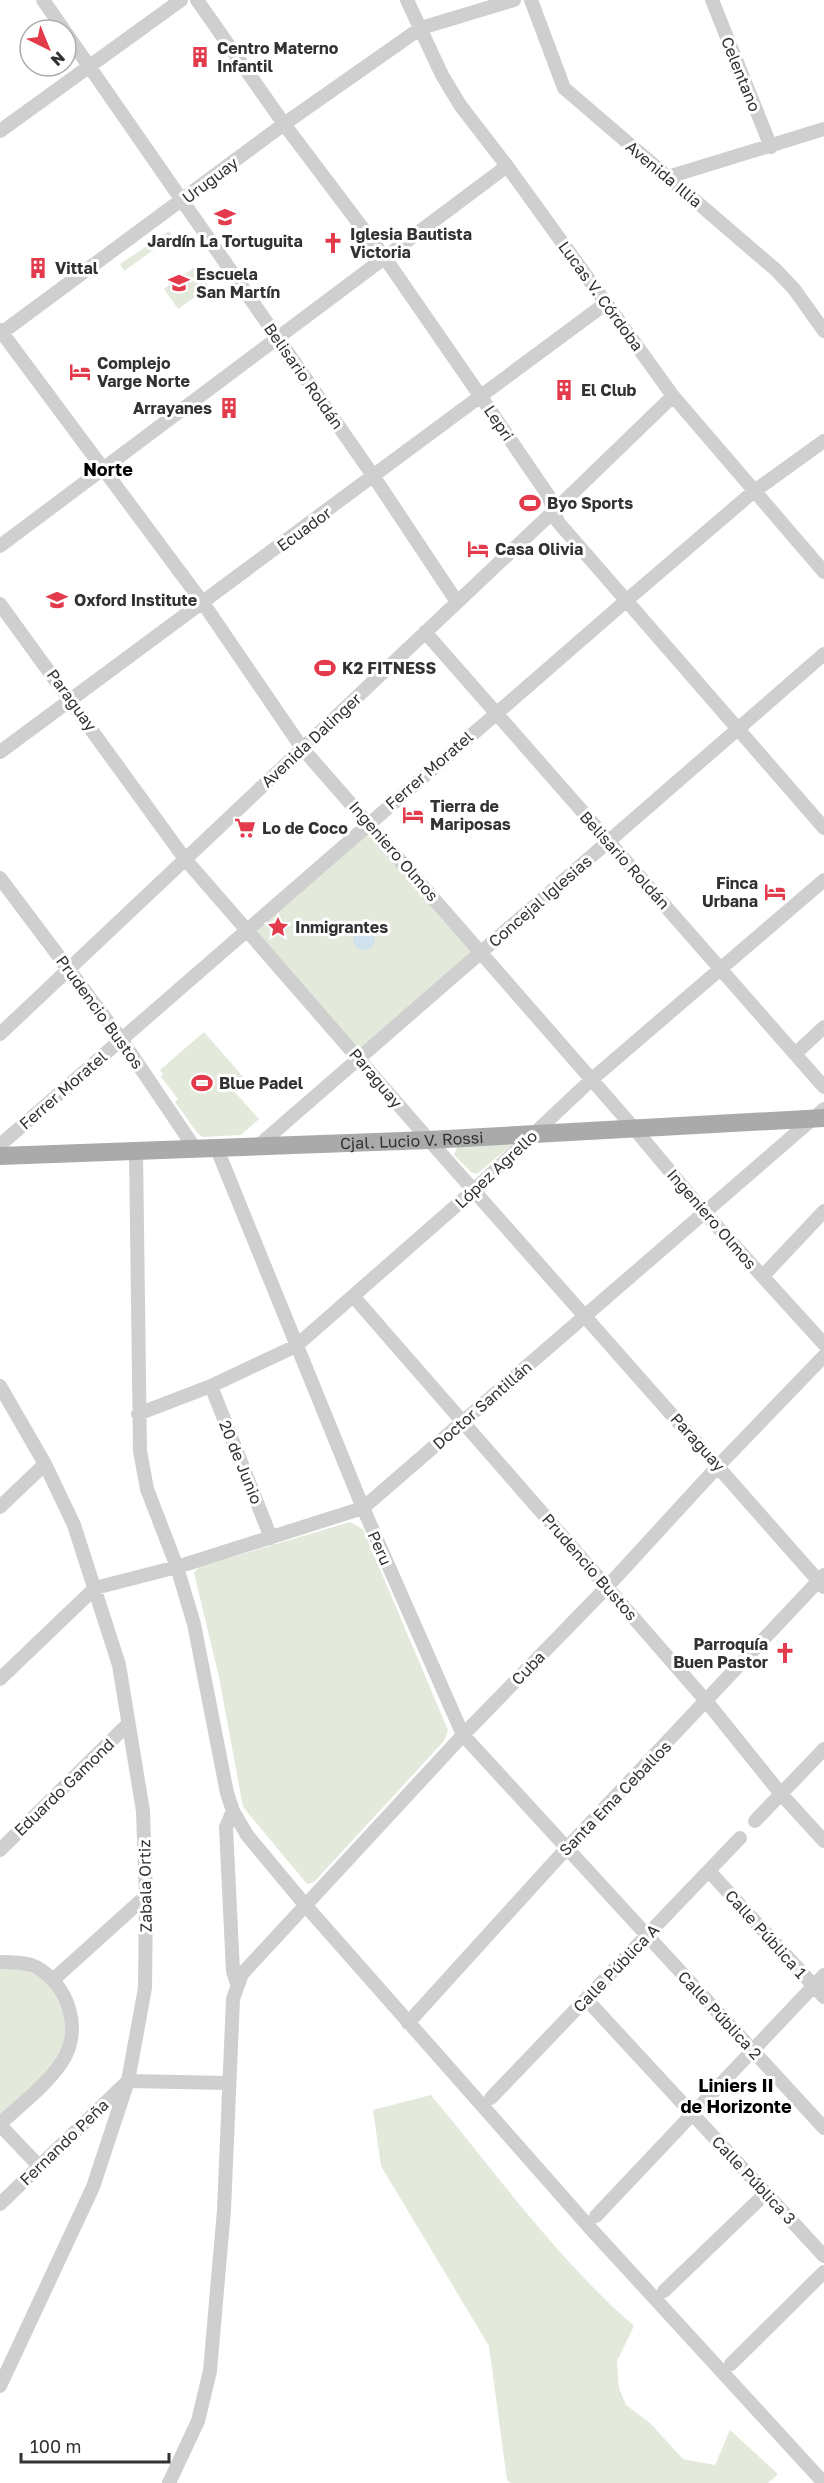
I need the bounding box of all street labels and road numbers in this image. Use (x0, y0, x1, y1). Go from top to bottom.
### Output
street label: Celentano (717, 34, 765, 114)
street label: Avenida Illia (622, 136, 706, 212)
street label: Uruguay (178, 152, 242, 207)
street label: Lucas V. Córdoba (554, 237, 648, 355)
street label: Belisario Roldán (260, 319, 348, 433)
street label: Lepri (480, 401, 518, 445)
street label: Ecuador (273, 502, 335, 556)
street label: Paraguay (43, 665, 101, 735)
street label: Avenida Dalinger (257, 689, 365, 791)
street label: Ferrer Moratel (381, 726, 477, 814)
street label: Ingeniero Olmos (345, 797, 443, 905)
street label: Belisario Roldán (576, 807, 674, 913)
street label: Concejal Iglesias (484, 851, 596, 951)
street label: Prudencio Bustos (52, 951, 148, 1073)
street label: Paraguay (345, 1044, 407, 1112)
street label: Ferrer Moratel (15, 1046, 111, 1134)
street label: López Agrello (451, 1126, 541, 1212)
street label: Cjal. Lucio V. Rossi (340, 1127, 484, 1153)
street label: Ingeniero Olmos (663, 1165, 761, 1273)
street label: Doctor Santillán (428, 1357, 536, 1453)
street label: Paraguay (667, 1409, 729, 1475)
street label: 20 de Junio (215, 1417, 267, 1507)
street label: Prudencio Bustos (538, 1509, 642, 1625)
street label: Peru (364, 1528, 396, 1568)
street label: Cuba (507, 1647, 549, 1689)
street label: Eduardo Gamond (10, 1734, 118, 1840)
street label: Santa Ema Ceballos (555, 1736, 675, 1860)
street label: Zabala Ortiz (134, 1839, 156, 1933)
street label: Calle Pública 1 (721, 1886, 811, 1983)
street label: Calle Pública A (569, 1919, 663, 2016)
street label: Calle Pública 2 (674, 1967, 766, 2063)
street label: Fernando Peña (16, 2095, 112, 2189)
street label: Calle Pública 3 (708, 2132, 800, 2228)

